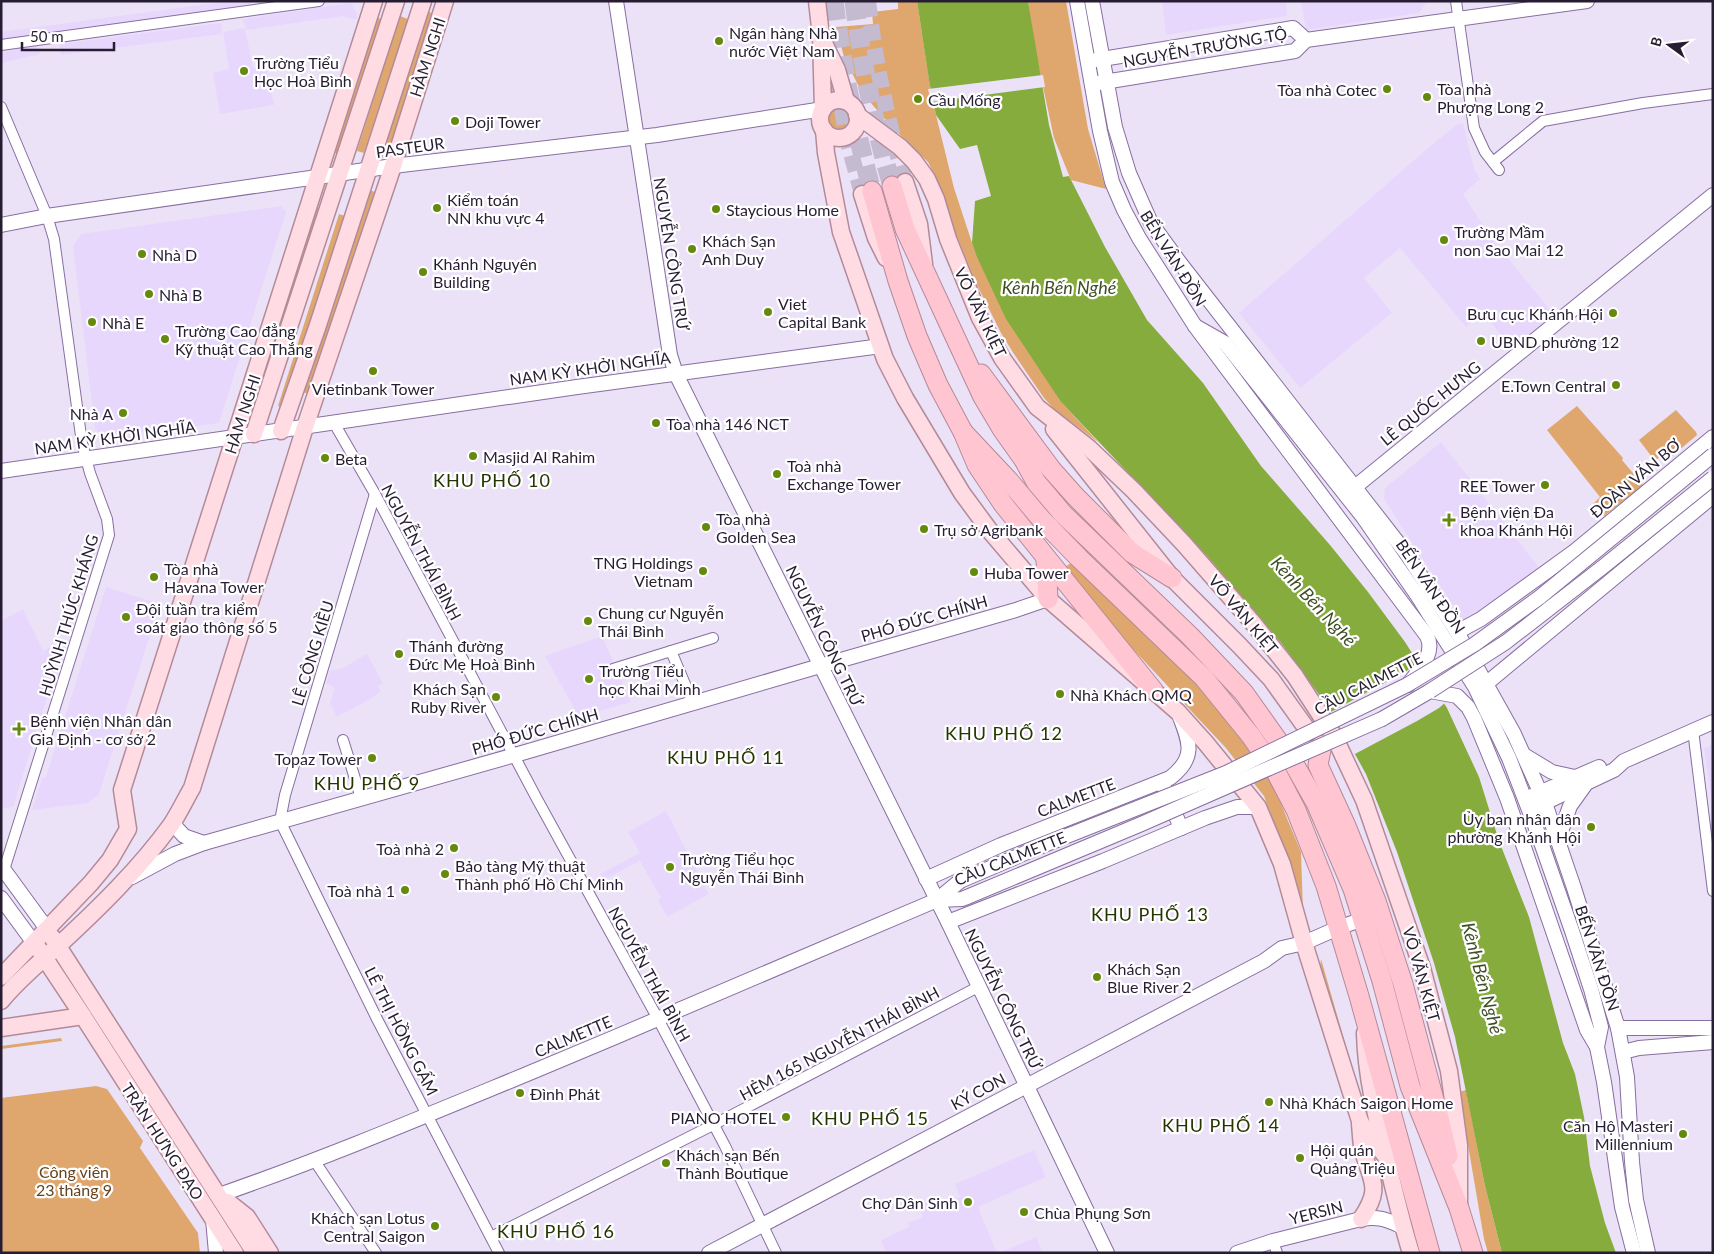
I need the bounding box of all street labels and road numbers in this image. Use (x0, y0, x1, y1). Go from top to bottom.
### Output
street label: HÀM NGHI (405, 15, 449, 99)
street label: NGUYỄN TRƯỜNG TỘ (1121, 23, 1289, 71)
street label: PASTEUR (375, 133, 445, 161)
street label: NGUYỄN CÔNG TRỨ (651, 176, 694, 333)
street label: BẾN VÂN ĐỒN (1137, 206, 1211, 310)
street label: VÕ VĂN KIỆT (951, 264, 1011, 361)
street label: NAM KỲ KHỞI NGHĨA (508, 347, 672, 389)
street label: LÊ QUỐC HƯNG (1376, 357, 1484, 449)
street label: HÀM NGHI (220, 372, 264, 456)
street label: NAM KỲ KHỞI NGHĨA (33, 416, 197, 458)
street label: ĐOÀN VĂN BƠ (1586, 434, 1684, 521)
street label: NGUYỄN THÁI BÌNH (378, 481, 466, 623)
street label: HUỲNH THÚC KHÁNG (34, 532, 102, 698)
street label: BẾN VÂN ĐỒN (1392, 535, 1470, 637)
street label: NGUYỄN CÔNG TRỨ (783, 562, 868, 710)
street label: VÕ VĂN KIỆT (1205, 570, 1283, 658)
street label: PHÓ ĐỨC CHÍNH (858, 591, 990, 645)
street label: LÊ CÔNG KIỀU (287, 598, 337, 708)
street label: CẦU CALMETTE (1311, 648, 1425, 718)
street label: PHÓ ĐỨC CHÍNH (469, 704, 601, 758)
street label: CALMETTE (1034, 773, 1118, 821)
street label: CẦU CALMETTE (951, 827, 1069, 889)
street label: NGUYỄN THÁI BÌNH (605, 903, 695, 1045)
street label: BẾN VÂN ĐỒN (1572, 903, 1624, 1013)
street label: VÕ VĂN KIỆT (1399, 924, 1445, 1024)
street label: NGUYỄN CÔNG TRỨ (962, 925, 1047, 1073)
street label: LÊ THỊ HỒNG GẤM (361, 964, 443, 1098)
street label: HẺM 165 NGUYỄN THÁI BÌNH (736, 982, 942, 1104)
street label: CALMETTE (532, 1011, 614, 1061)
street label: KÝ CON (947, 1069, 1009, 1113)
street label: TRẦN HƯNG ĐẠO (118, 1079, 208, 1203)
street label: YERSIN (1287, 1196, 1345, 1228)

